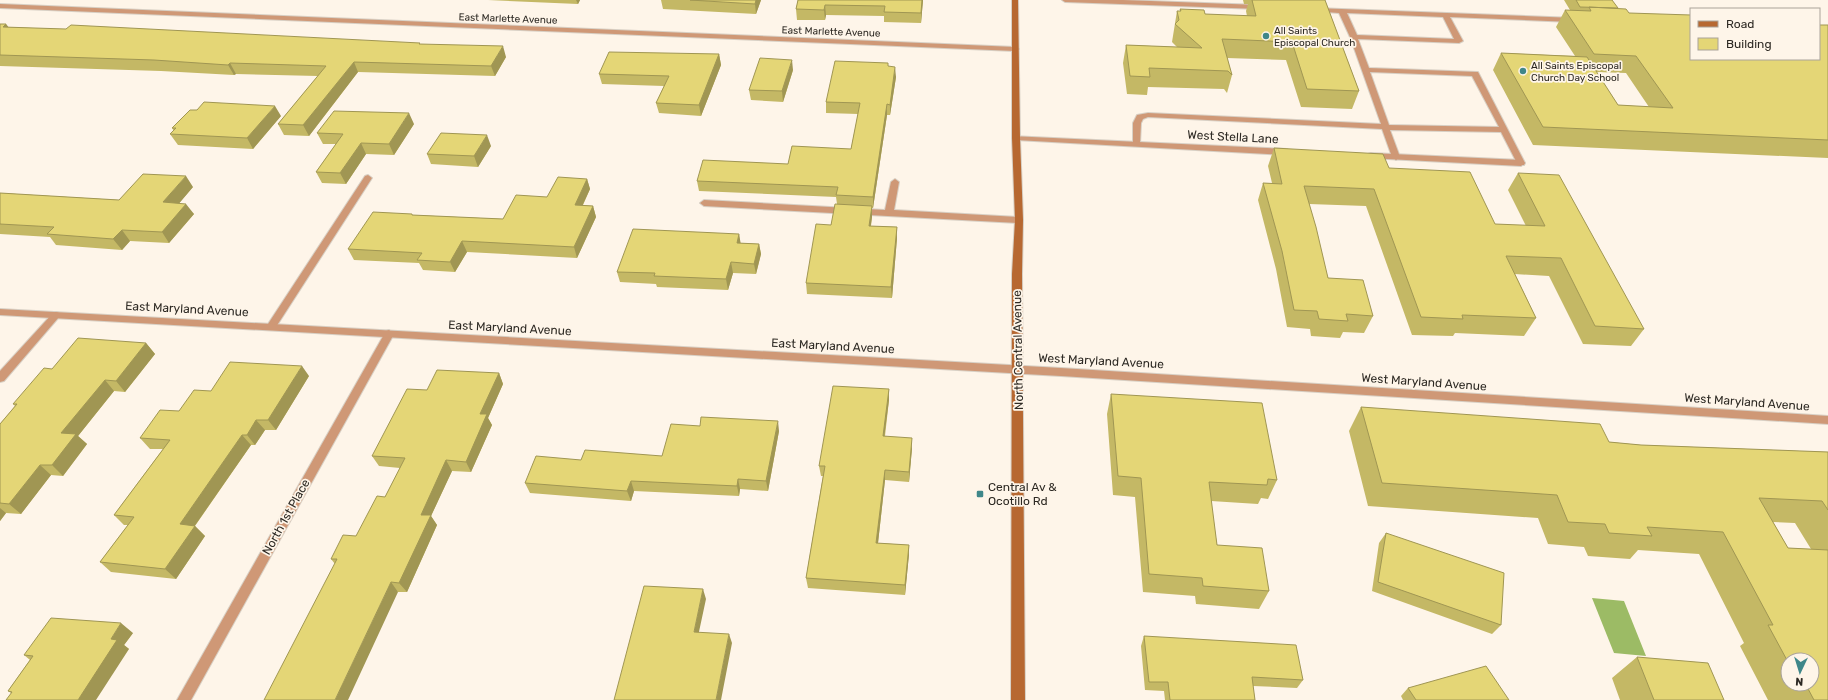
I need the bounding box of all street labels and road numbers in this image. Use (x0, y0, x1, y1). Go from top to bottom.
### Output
street label: East Marlette Avenue (458, 11, 558, 27)
street label: East Marlette Avenue (781, 24, 881, 40)
street label: West Stella Lane (1187, 128, 1279, 146)
street label: North Central Avenue (1010, 290, 1026, 410)
street label: East Maryland Avenue (125, 299, 249, 319)
street label: East Maryland Avenue (448, 318, 572, 338)
street label: East Maryland Avenue (771, 336, 895, 356)
street label: West Maryland Avenue (1038, 351, 1164, 371)
street label: West Maryland Avenue (1361, 371, 1487, 393)
street label: West Maryland Avenue (1684, 391, 1810, 413)
street label: North 1st Place (259, 477, 313, 557)

